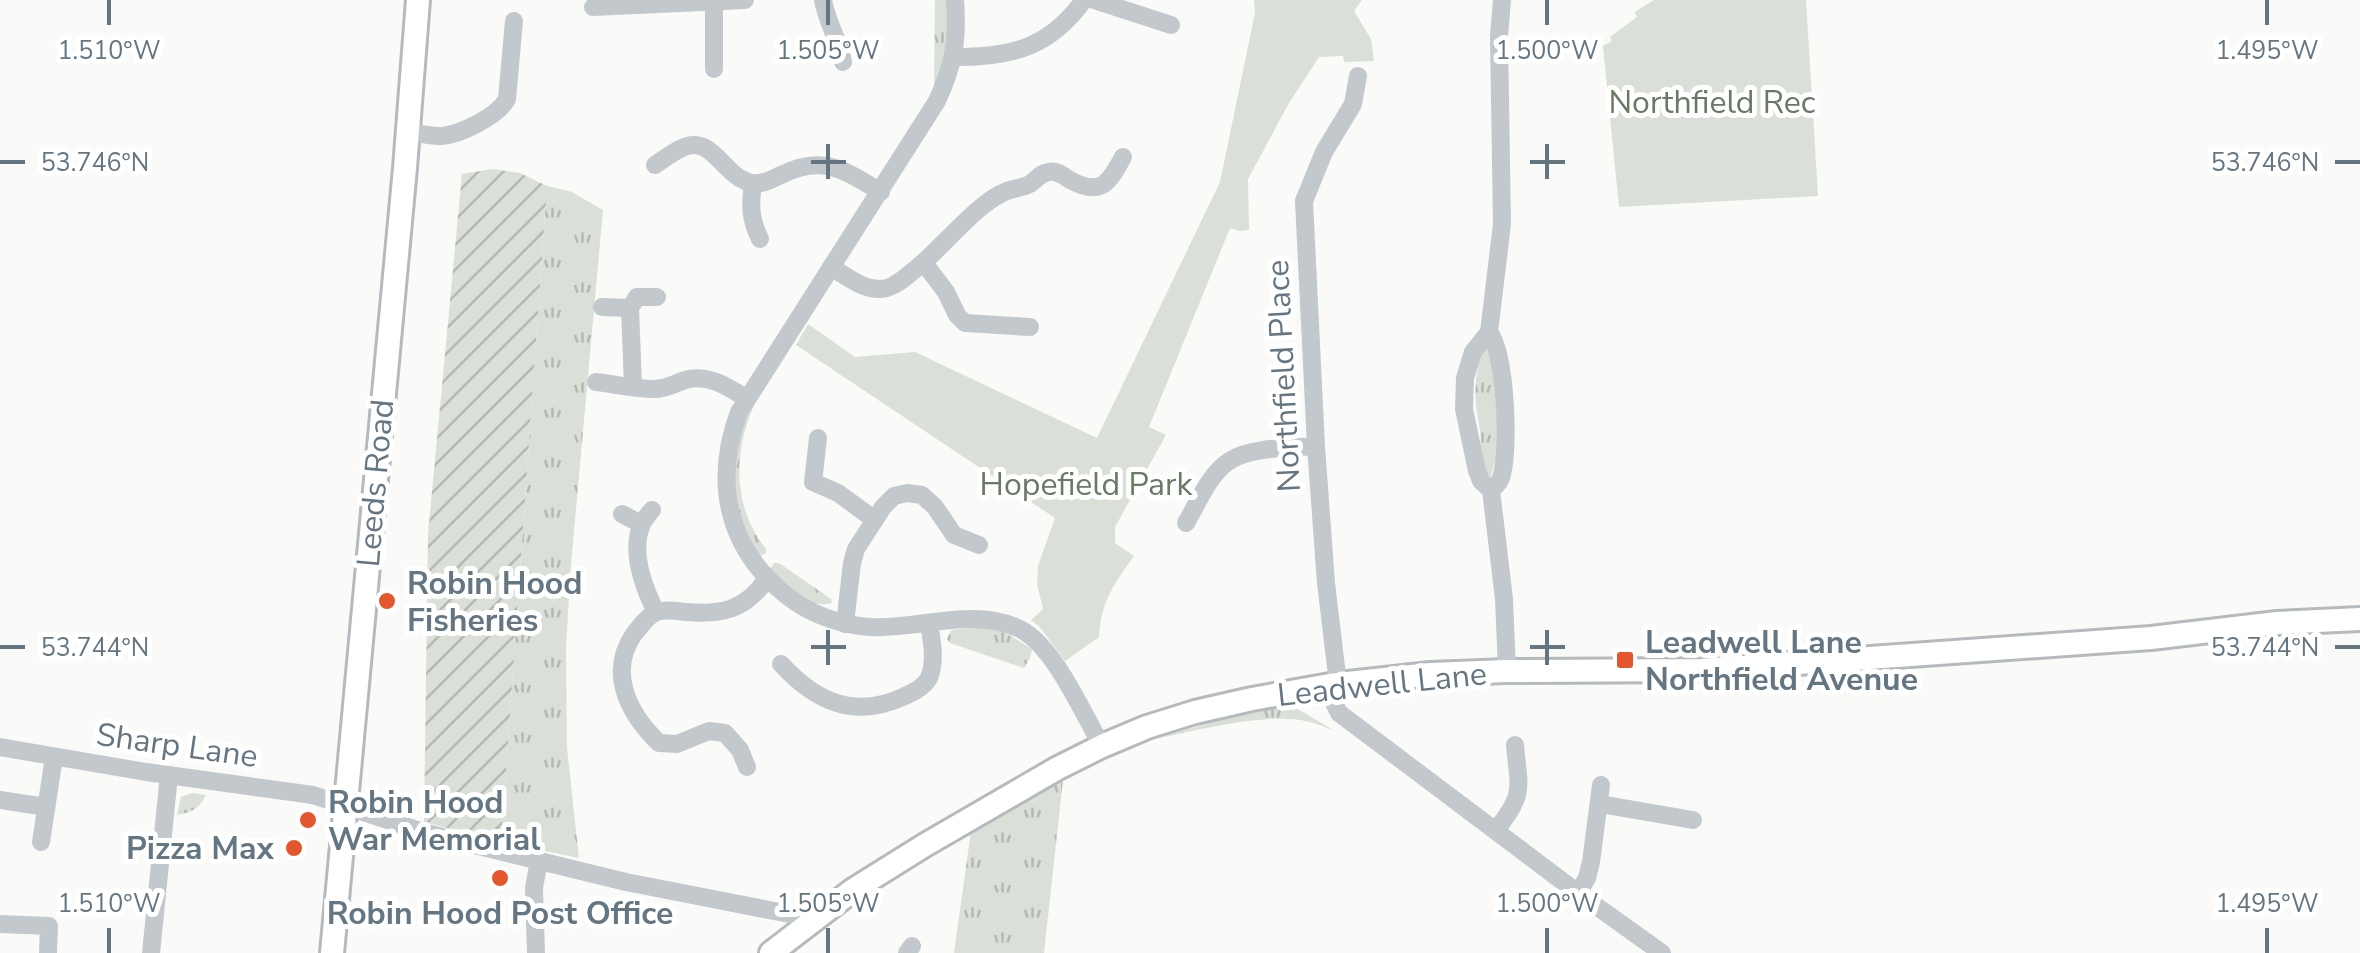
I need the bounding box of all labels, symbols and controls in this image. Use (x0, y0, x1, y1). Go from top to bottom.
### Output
text: 1.510°W (58, 34, 160, 68)
text: 1.505°W (777, 34, 879, 68)
text: 1.500°W (1496, 34, 1598, 68)
text: 1.495°W (2216, 34, 2318, 68)
park label: Northfield Rec (1608, 81, 1816, 124)
text: 53.746°N (41, 146, 149, 180)
text: 53.746°N (2211, 146, 2319, 180)
street label: Northfield Place (1256, 259, 1311, 493)
street label: Leeds Road (347, 397, 404, 569)
park label: Hopefield Park (980, 463, 1193, 506)
place label: Robin Hood Fisheries (407, 562, 583, 642)
marker: Robin Hood Fisheries (376, 590, 398, 612)
place label: Leadwell Lane Northfield Avenue (1645, 621, 1918, 701)
text: 53.744°N (41, 631, 149, 665)
text: 53.744°N (2211, 631, 2319, 665)
marker: Leadwell Lane Northfield Avenue (1614, 649, 1636, 671)
street label: Leadwell Lane (1275, 652, 1489, 717)
street label: Sharp Lane (93, 713, 260, 778)
place label: Robin Hood War Memorial (328, 781, 540, 861)
marker: Robin Hood War Memorial (297, 809, 319, 831)
place label: Pizza Max (126, 827, 275, 870)
marker: Pizza Max (283, 837, 305, 859)
marker: Robin Hood Post Office (489, 867, 511, 889)
text: 1.510°W (58, 887, 160, 921)
text: 1.505°W (777, 887, 879, 921)
text: 1.500°W (1496, 887, 1598, 921)
text: 1.495°W (2216, 887, 2318, 921)
place label: Robin Hood Post Office (327, 892, 673, 935)

